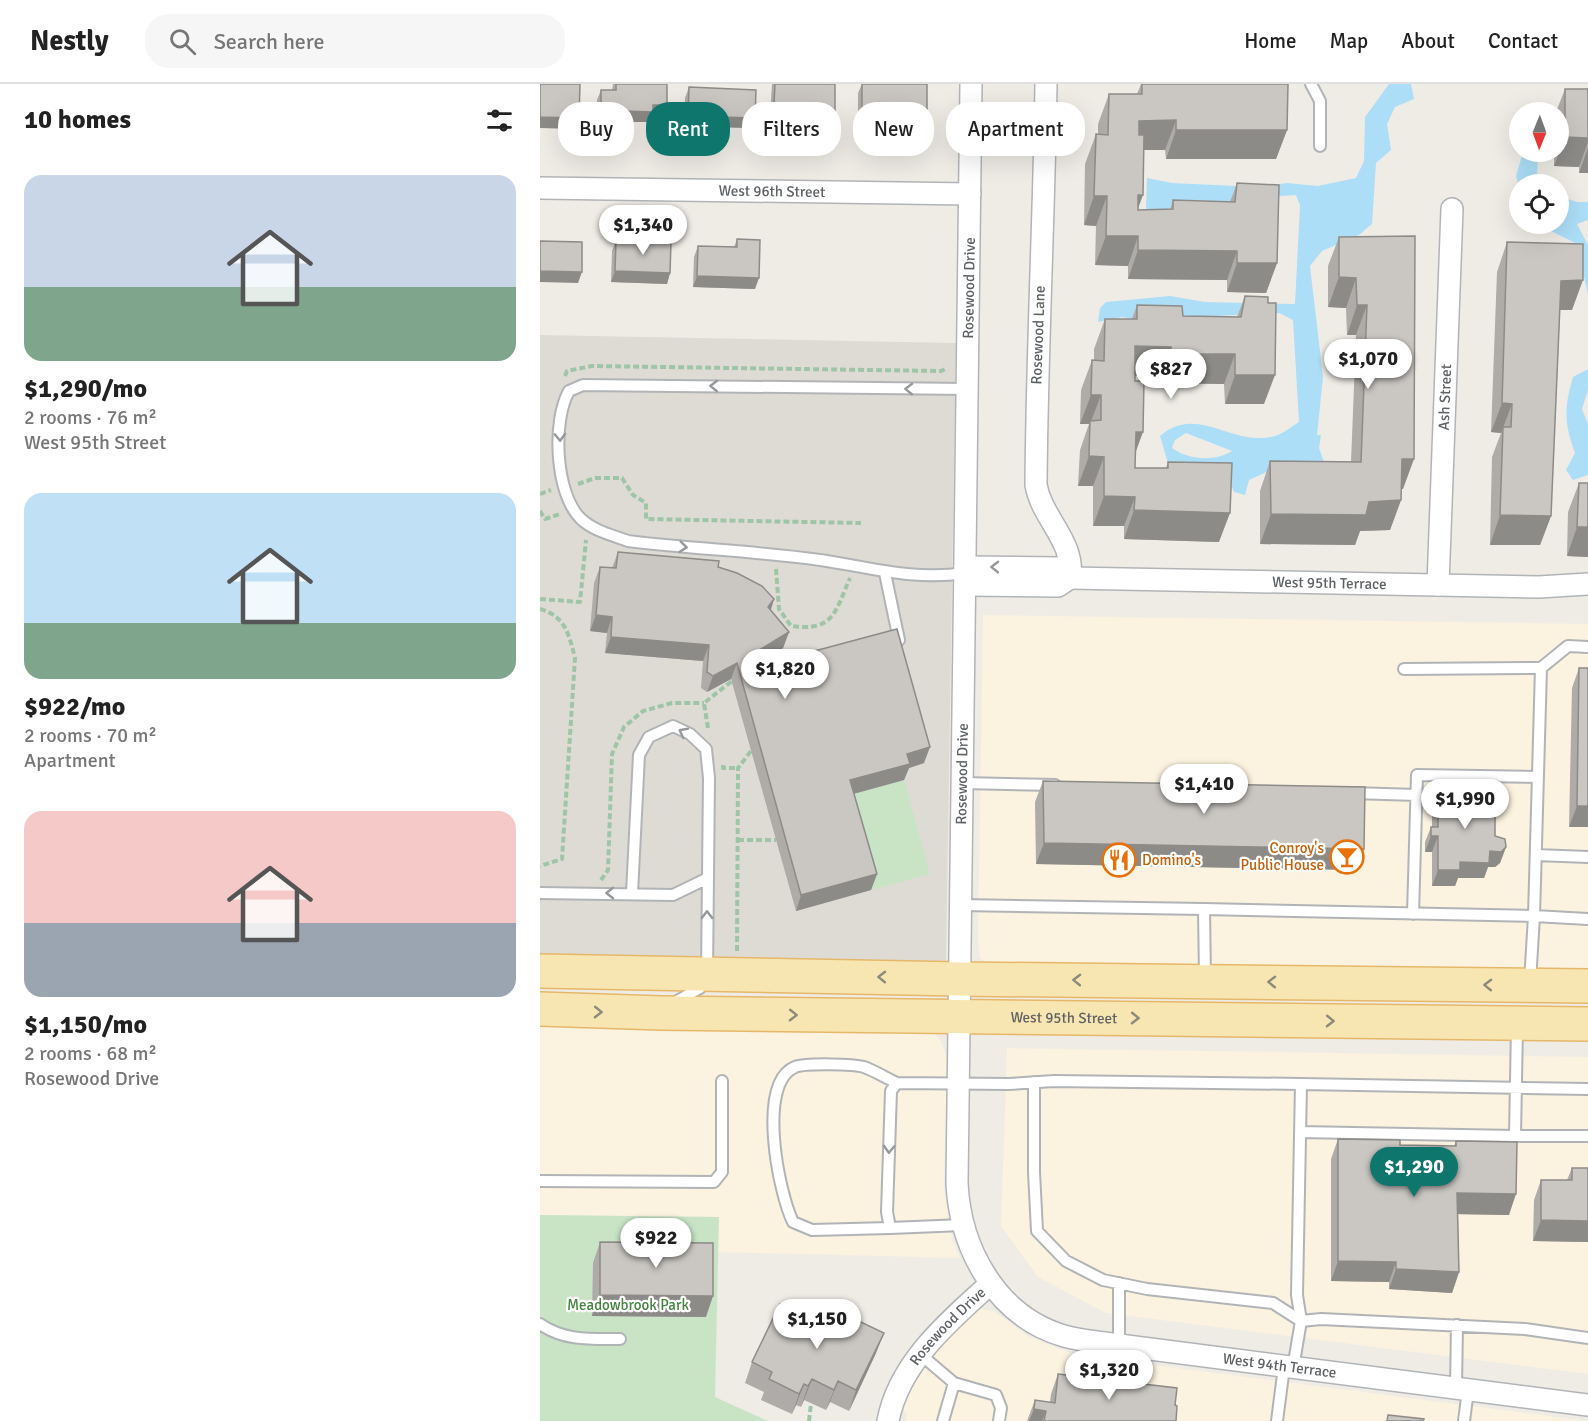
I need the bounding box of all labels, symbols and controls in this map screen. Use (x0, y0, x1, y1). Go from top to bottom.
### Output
search box (145, 14, 565, 68)
text: Nestly (30, 24, 109, 58)
icon: search (166, 25, 199, 58)
text: Search here (214, 28, 325, 55)
text: Home (1244, 28, 1297, 54)
text: Map (1330, 28, 1368, 54)
text: About (1401, 28, 1455, 54)
text: Contact (1488, 28, 1558, 54)
chip: Buy (558, 102, 634, 156)
chip: Rent (646, 102, 730, 156)
chip: Filters (742, 102, 841, 156)
chip: New (853, 102, 934, 156)
chip: Apartment (946, 102, 1085, 156)
north arrow (1509, 102, 1569, 162)
map controls (1509, 102, 1569, 234)
text: 10 homes (24, 104, 131, 136)
icon: filters (483, 104, 516, 137)
button: locate (1509, 174, 1569, 234)
street label: West 96th Street (718, 181, 826, 201)
pin: $1,340 (594, 205, 692, 256)
text: $1,340 (613, 212, 673, 237)
icon: home (216, 214, 324, 322)
street label: Rosewood Drive (959, 237, 979, 339)
street label: Rosewood Lane (1027, 285, 1049, 385)
pin: $1,070 (1319, 339, 1417, 390)
text: $1,070 (1338, 346, 1398, 371)
pin: $827 (1135, 349, 1207, 400)
text: $827 (1149, 356, 1193, 381)
street label: Ash Street (1435, 364, 1455, 431)
text: $1,290/mo (24, 373, 147, 405)
one-way arrow (710, 380, 719, 392)
one-way arrow (905, 382, 914, 395)
text: 2 rooms · 76 m² (24, 405, 157, 430)
text: West 95th Street (24, 430, 166, 455)
one-way arrow (554, 433, 566, 442)
icon: home (216, 532, 324, 640)
one-way arrow (679, 540, 688, 553)
one-way arrow (990, 561, 999, 574)
street label: West 95th Terrace (1272, 573, 1387, 593)
pin: $1,820 (736, 649, 834, 700)
text: $1,820 (755, 656, 815, 681)
text: $922/mo (24, 691, 125, 723)
text: 2 rooms · 70 m² (24, 723, 157, 748)
street label: Rosewood Drive (952, 723, 972, 825)
one-way arrow (678, 727, 689, 739)
text: Apartment (24, 748, 116, 773)
pin: $1,410 (1155, 764, 1253, 815)
text: $1,410 (1174, 771, 1234, 796)
pin: $1,990 (1416, 779, 1514, 830)
text: $1,990 (1435, 786, 1495, 811)
place label: Conroy's Public House (1241, 839, 1324, 874)
bar icon: Conroy's Public House (1329, 839, 1365, 875)
restaurant icon: Domino's (1101, 842, 1137, 878)
icon: home (216, 850, 324, 958)
place label: Domino's (1142, 851, 1202, 869)
one-way arrow (605, 887, 614, 899)
one-way arrow (701, 910, 713, 919)
one-way arrow (877, 971, 886, 984)
one-way arrow (1072, 974, 1081, 986)
one-way arrow (1267, 976, 1276, 988)
one-way arrow (1483, 978, 1492, 991)
one-way arrow (594, 1006, 603, 1018)
one-way arrow (789, 1008, 798, 1021)
street label: West 95th Street (1010, 1008, 1117, 1027)
text: $1,150/mo (24, 1009, 147, 1041)
one-way arrow (1131, 1012, 1140, 1024)
one-way arrow (1326, 1015, 1335, 1027)
text: 2 rooms · 68 m² (24, 1041, 157, 1066)
text: Rosewood Drive (24, 1066, 159, 1091)
one-way arrow (882, 1145, 895, 1154)
pin: $1,290 (1365, 1147, 1463, 1198)
text: $1,290 (1384, 1154, 1444, 1179)
pin: $922 (620, 1218, 692, 1269)
text: $922 (634, 1225, 678, 1250)
street label: Rosewood Drive (906, 1283, 989, 1369)
park label: Meadowbrook Park (567, 1296, 689, 1314)
pin: $1,150 (768, 1299, 866, 1350)
text: $1,150 (787, 1306, 847, 1331)
street label: West 94th Terrace (1222, 1349, 1338, 1382)
pin: $1,320 (1060, 1350, 1158, 1401)
text: $1,320 (1079, 1357, 1139, 1382)

